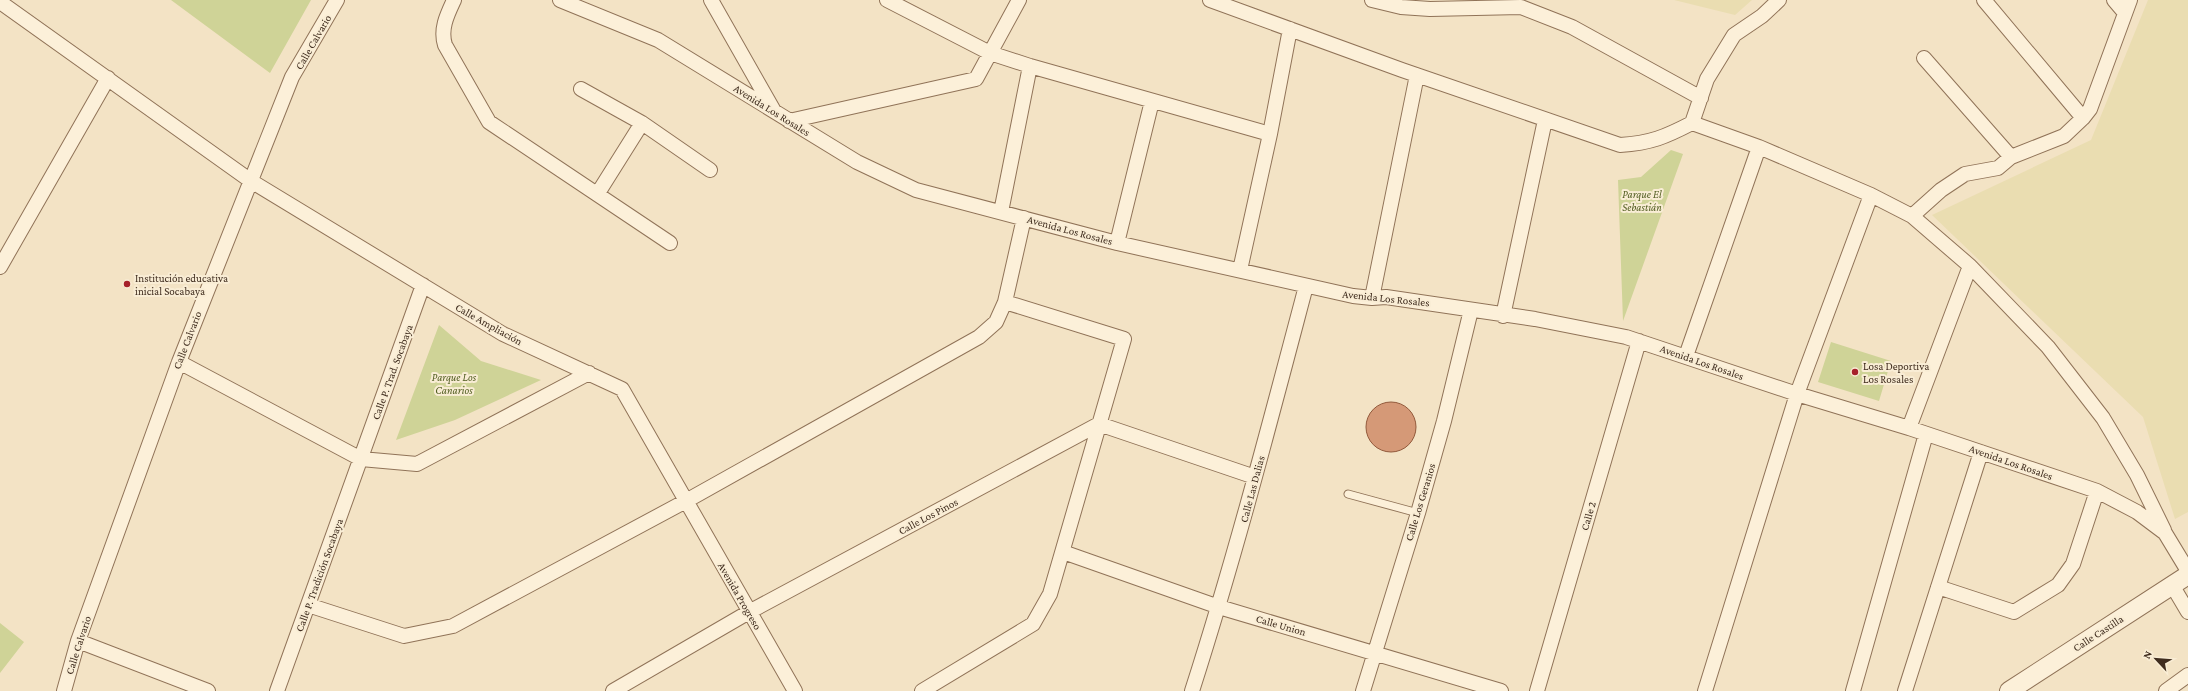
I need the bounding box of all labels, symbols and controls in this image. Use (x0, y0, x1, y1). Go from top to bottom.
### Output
street label: Calle Calvario (293, 12, 334, 71)
street label: Avenida Los Rosales (732, 82, 812, 138)
park label: Parque El Sebastián (1622, 188, 1662, 213)
street label: Avenida Los Rosales (1026, 213, 1114, 247)
place label: Institución educativa inicial Socabaya (135, 272, 228, 298)
marker: Institución educativa inicial Socabaya (122, 279, 132, 289)
street label: Avenida Los Rosales (1342, 287, 1430, 309)
street label: Calle Ampliación (453, 301, 525, 348)
street label: Calle Calvario (170, 309, 204, 371)
street label: Calle P. Trad. Socabaya (369, 323, 416, 421)
street label: Avenida Los Rosales (1659, 342, 1745, 382)
place label: Losa Deportiva Los Rosales (1863, 360, 1929, 385)
marker: Losa Deportiva Los Rosales (1850, 367, 1860, 377)
park label: Parque Los Canarios (432, 371, 477, 396)
street label: Avenida Los Rosales (1968, 442, 2054, 482)
street label: Calle Las Dalias (1237, 454, 1267, 524)
street label: Calle Los Geranios (1402, 462, 1438, 542)
street label: Calle Los Pinos (896, 495, 960, 537)
street label: Calle 2 (1578, 500, 1598, 532)
street label: Calle P. Tradición Socabaya (293, 517, 346, 633)
street label: Avenida Progreso (715, 560, 764, 633)
street label: Calle Union (1255, 612, 1307, 638)
street label: Calle Castilla (2071, 612, 2125, 654)
street label: Calle Calvario (63, 614, 93, 676)
north arrow (2136, 639, 2176, 679)
text: N (2140, 648, 2154, 661)

